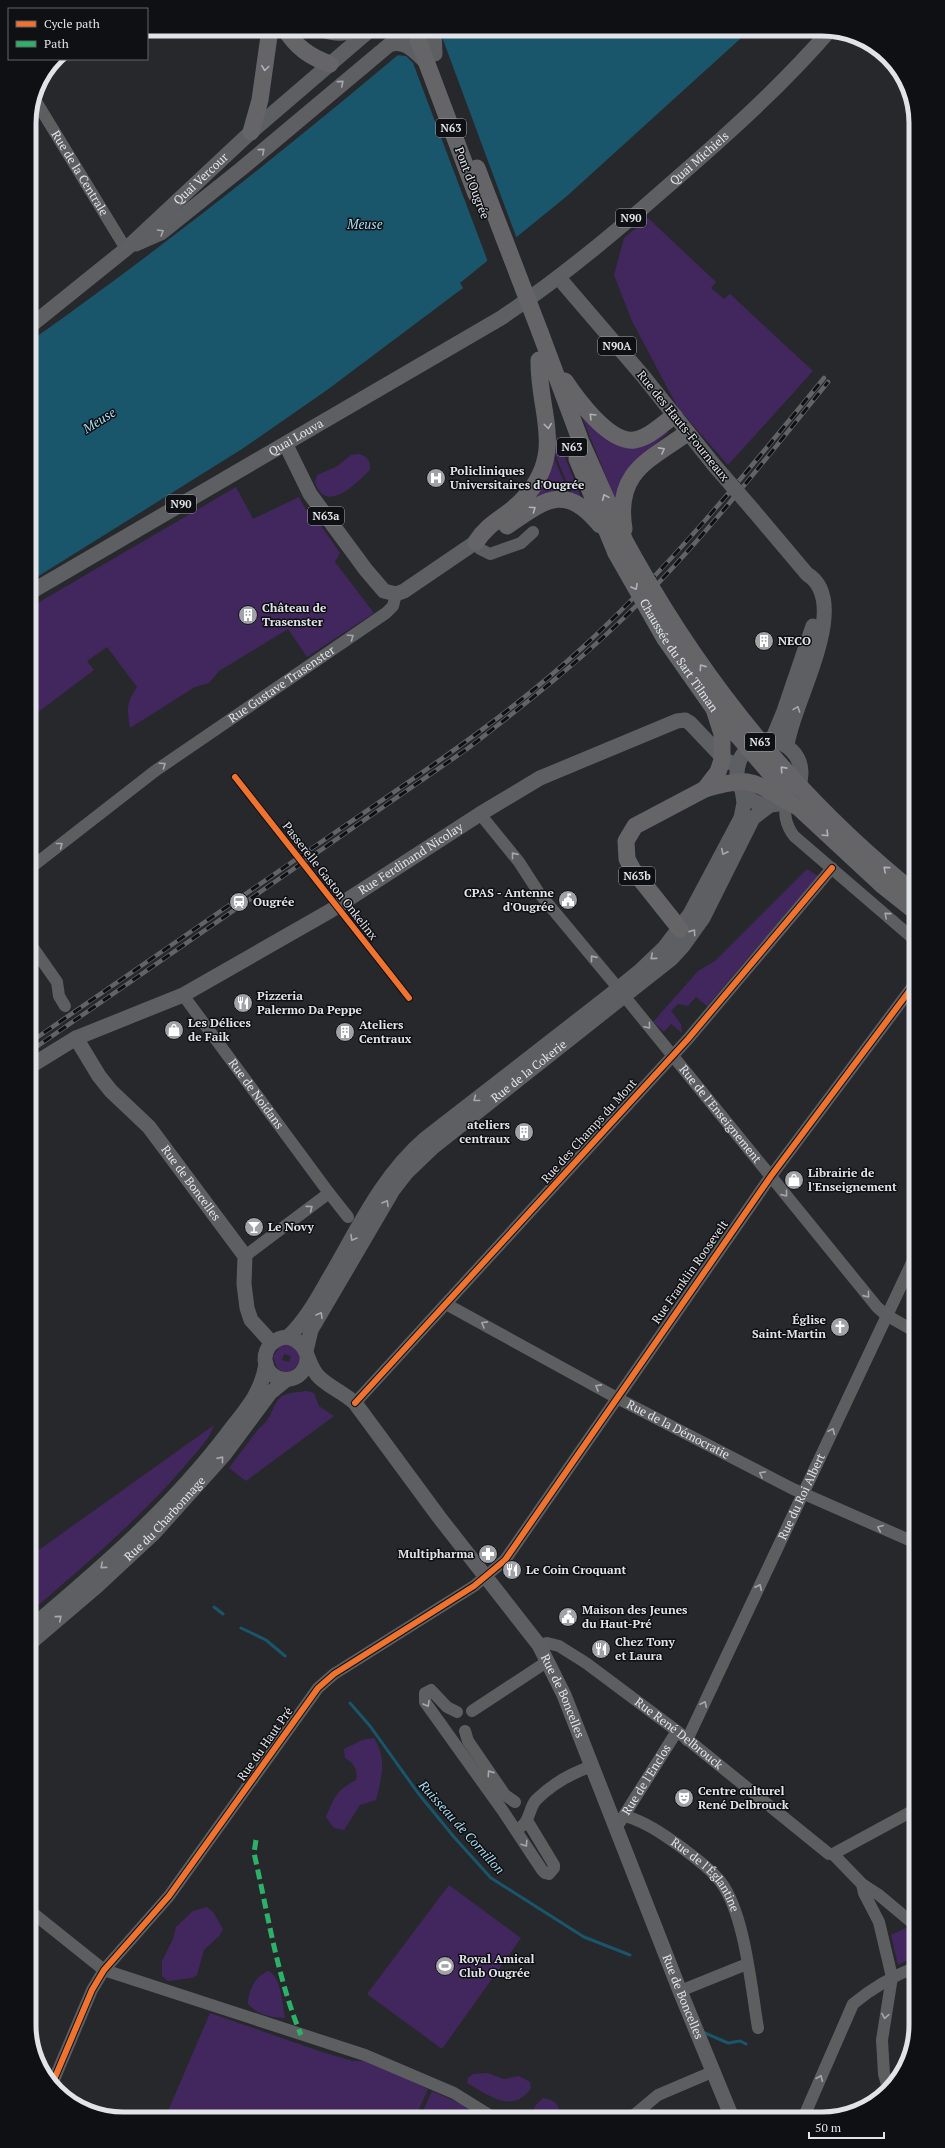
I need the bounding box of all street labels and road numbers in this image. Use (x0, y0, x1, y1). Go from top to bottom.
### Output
road number: N63 (436, 119, 466, 137)
street label: Rue de la Centrale (49, 127, 112, 218)
street label: Quai Michiels (666, 128, 732, 188)
street label: Pont d'Ougrée (452, 145, 493, 221)
street label: Quai Vercour (170, 149, 231, 208)
road number: N90 (616, 209, 646, 227)
road number: N90A (598, 337, 636, 355)
street label: Rue des Hauts-Fourneaux (634, 367, 733, 485)
street label: Quai Louva (266, 415, 326, 459)
road number: N63 (557, 438, 587, 456)
road number: N90 (166, 495, 196, 513)
road number: N63a (308, 507, 344, 525)
street label: Chaussée du Sart Tilman (637, 596, 722, 714)
street label: Rue Gustave Trasenster (225, 642, 338, 726)
road number: N63 (745, 733, 775, 751)
street label: Passerelle Gaston Onkelinx (280, 819, 382, 943)
street label: Rue Ferdinand Nicolay (356, 819, 466, 898)
road number: N63b (619, 867, 655, 885)
street label: Rue de la Cokerie (488, 1036, 569, 1105)
street label: Rue de Noidans (226, 1056, 287, 1132)
street label: Rue de l'Enseignement (676, 1062, 765, 1166)
street label: Rue des Champs du Mont (538, 1075, 640, 1186)
street label: Rue de Boncelles (158, 1142, 224, 1224)
street label: Rue Franklin Roosevelt (648, 1217, 731, 1326)
street label: Rue de la Démocratie (624, 1396, 732, 1462)
street label: Rue du Roi Albert (774, 1450, 828, 1542)
street label: Rue du Charbonnage (121, 1473, 208, 1564)
street label: Rue de Boncelles (538, 1651, 588, 1740)
street label: Rue René Delbrouck (632, 1694, 727, 1773)
street label: Rue du Haut Pré (234, 1704, 296, 1784)
street label: Rue de l'Enclos (618, 1741, 674, 1818)
street label: Rue de l'Églantine (668, 1834, 743, 1914)
street label: Rue de Boncelles (659, 1952, 707, 2041)

